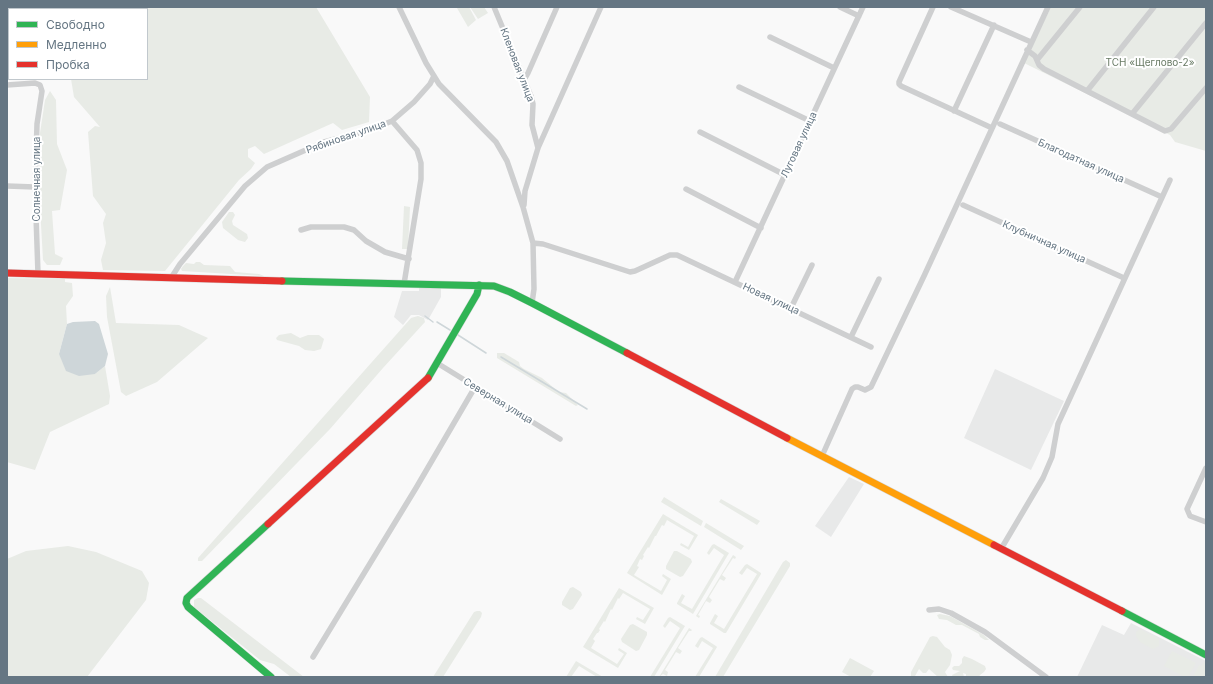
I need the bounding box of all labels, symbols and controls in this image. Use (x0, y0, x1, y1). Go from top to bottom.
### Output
legend (8, 8, 148, 80)
text: Свободно (46, 17, 105, 32)
street label: Кленовая улица (497, 26, 537, 104)
text: Медленно (46, 37, 107, 52)
text: Пробка (46, 57, 90, 72)
park label: ТСН «Щеглово-2» (1105, 57, 1195, 69)
street label: Луговая улица (778, 110, 820, 180)
street label: Рябиновая улица (304, 118, 388, 156)
street label: Солнечная улица (31, 137, 43, 221)
street label: Благодатная улица (1036, 137, 1126, 185)
street label: Клубничная улица (1001, 218, 1087, 266)
street label: Новая улица (741, 281, 801, 317)
street label: Северная улица (461, 376, 535, 426)

